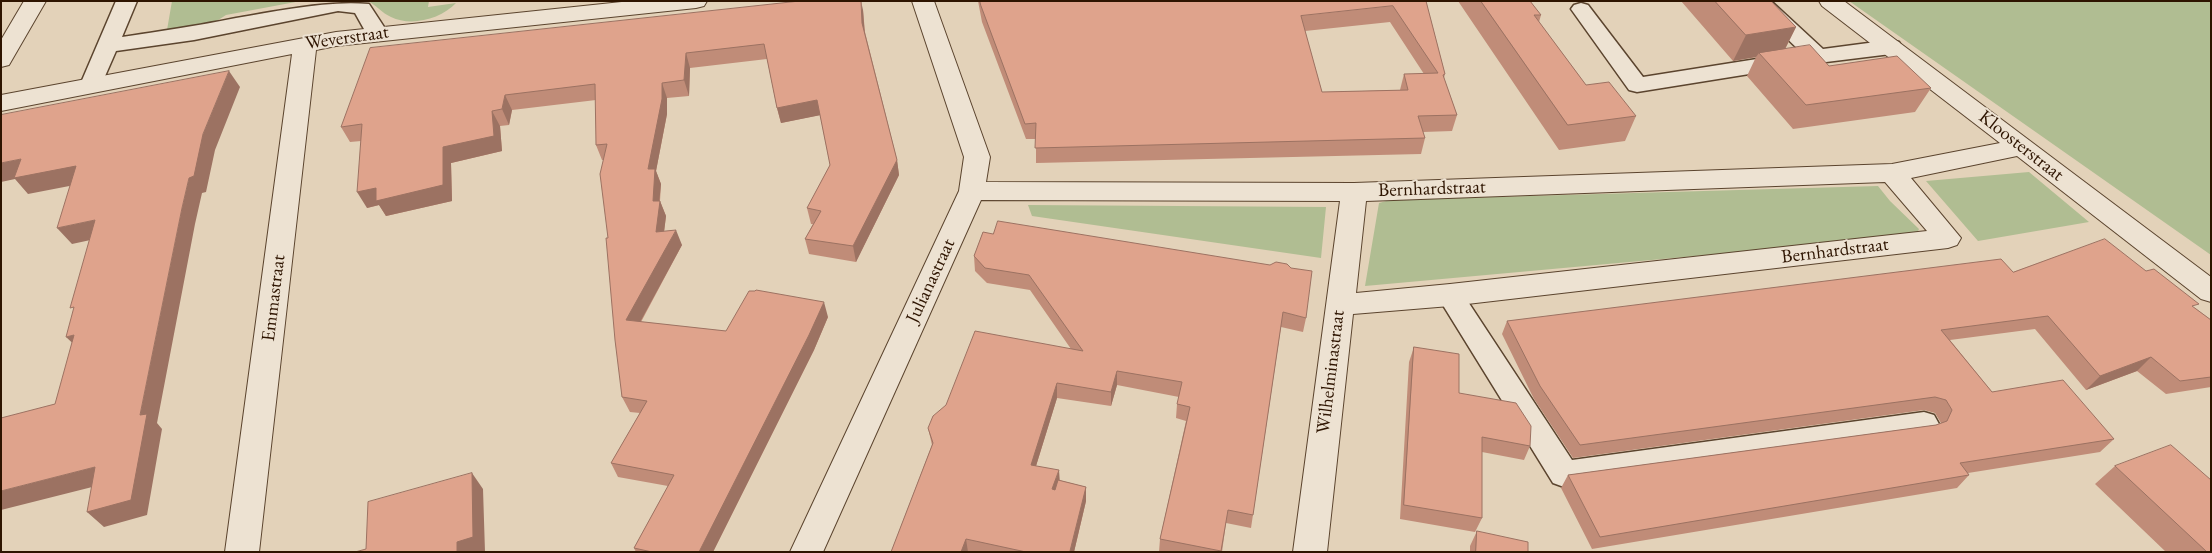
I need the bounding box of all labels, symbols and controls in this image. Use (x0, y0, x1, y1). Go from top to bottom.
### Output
street label: Weverstraat (304, 21, 390, 55)
street label: Kloosterstraat (1974, 106, 2068, 186)
street label: Bernhardstraat (1378, 176, 1486, 202)
street label: Bernhardstraat (1780, 233, 1890, 269)
street label: Julianastraat (902, 235, 960, 327)
street label: Emmastraat (257, 253, 291, 343)
street label: Wilhelminastraat (1312, 309, 1350, 435)

